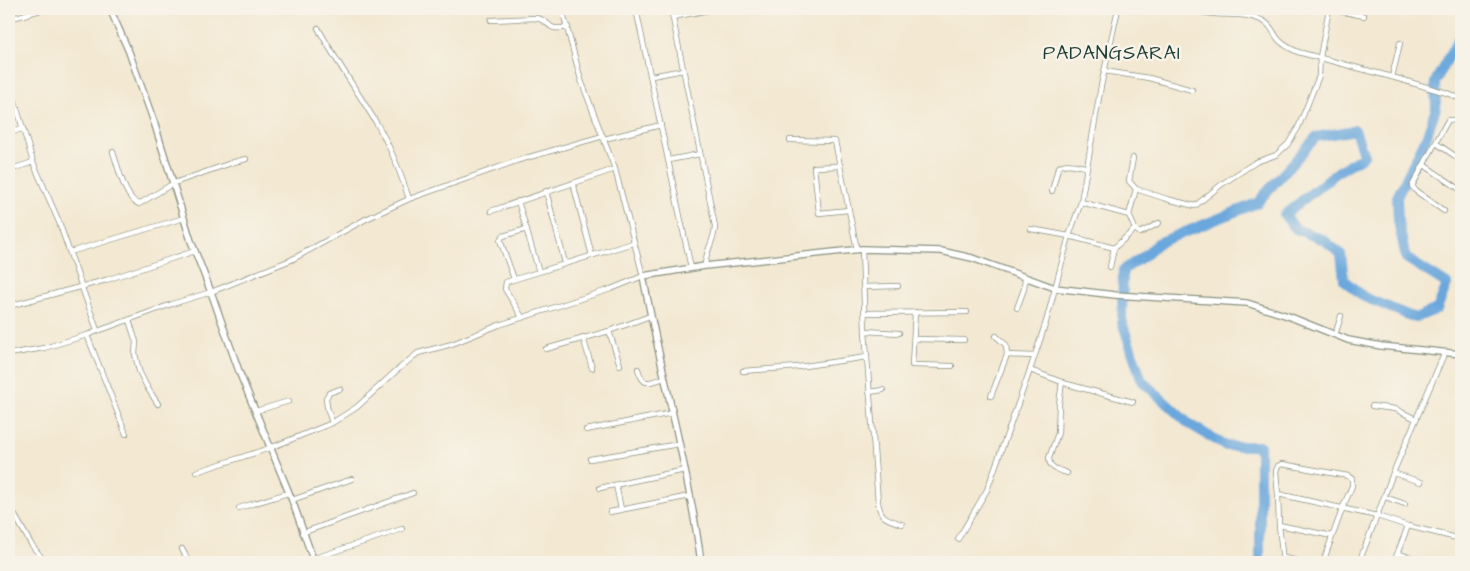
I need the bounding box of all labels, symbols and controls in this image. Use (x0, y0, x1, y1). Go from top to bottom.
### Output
district label: PADANGSARAI (1043, 40, 1181, 67)

